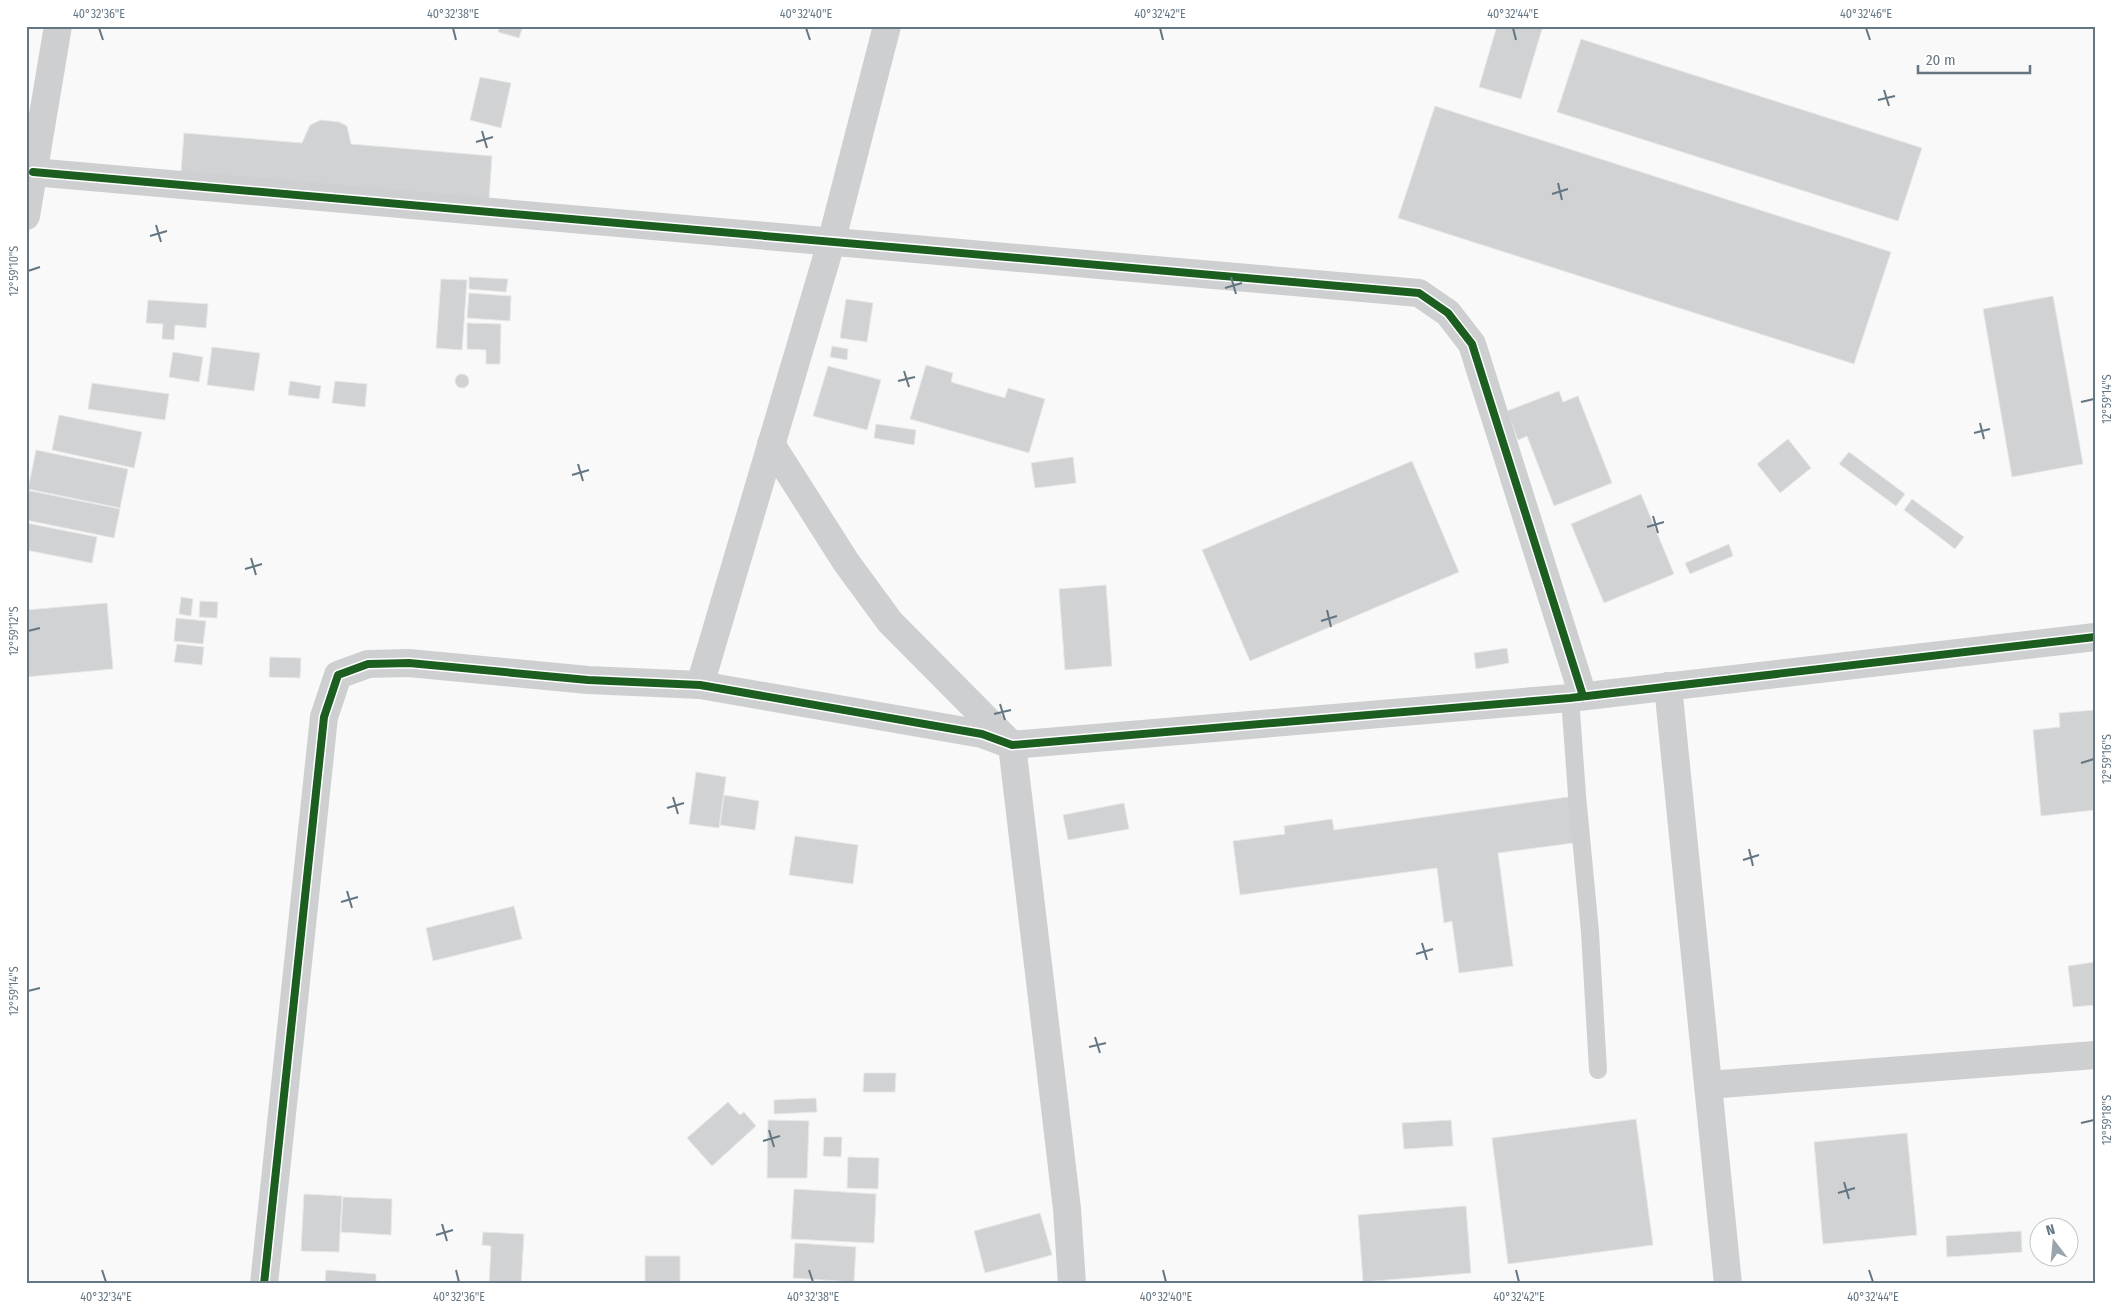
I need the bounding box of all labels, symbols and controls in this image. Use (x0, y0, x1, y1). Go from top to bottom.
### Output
text: 40°32'36"E (73, 7, 125, 21)
text: 40°32'38"E (427, 7, 479, 21)
text: 40°32'40"E (780, 7, 833, 21)
text: 40°32'42"E (1134, 7, 1186, 21)
text: 40°32'44"E (1487, 7, 1539, 21)
text: 40°32'46"E (1840, 7, 1892, 21)
scale bar (1918, 42, 2031, 74)
text: 20 m (1926, 51, 1956, 69)
text: 12°59'10"S (7, 246, 21, 296)
text: 12°59'14"S (2100, 374, 2114, 424)
text: 12°59'12"S (7, 606, 21, 656)
text: 12°59'16"S (2100, 734, 2114, 784)
text: 12°59'14"S (7, 966, 21, 1016)
text: 12°59'18"S (2100, 1095, 2114, 1145)
north arrow (2028, 1218, 2078, 1268)
text: N (2044, 1221, 2057, 1239)
text: 40°32'34"E (80, 1290, 132, 1304)
text: 40°32'36"E (433, 1290, 485, 1304)
text: 40°32'38"E (787, 1290, 839, 1304)
text: 40°32'40"E (1140, 1290, 1193, 1304)
text: 40°32'42"E (1493, 1290, 1545, 1304)
text: 40°32'44"E (1847, 1290, 1899, 1304)

